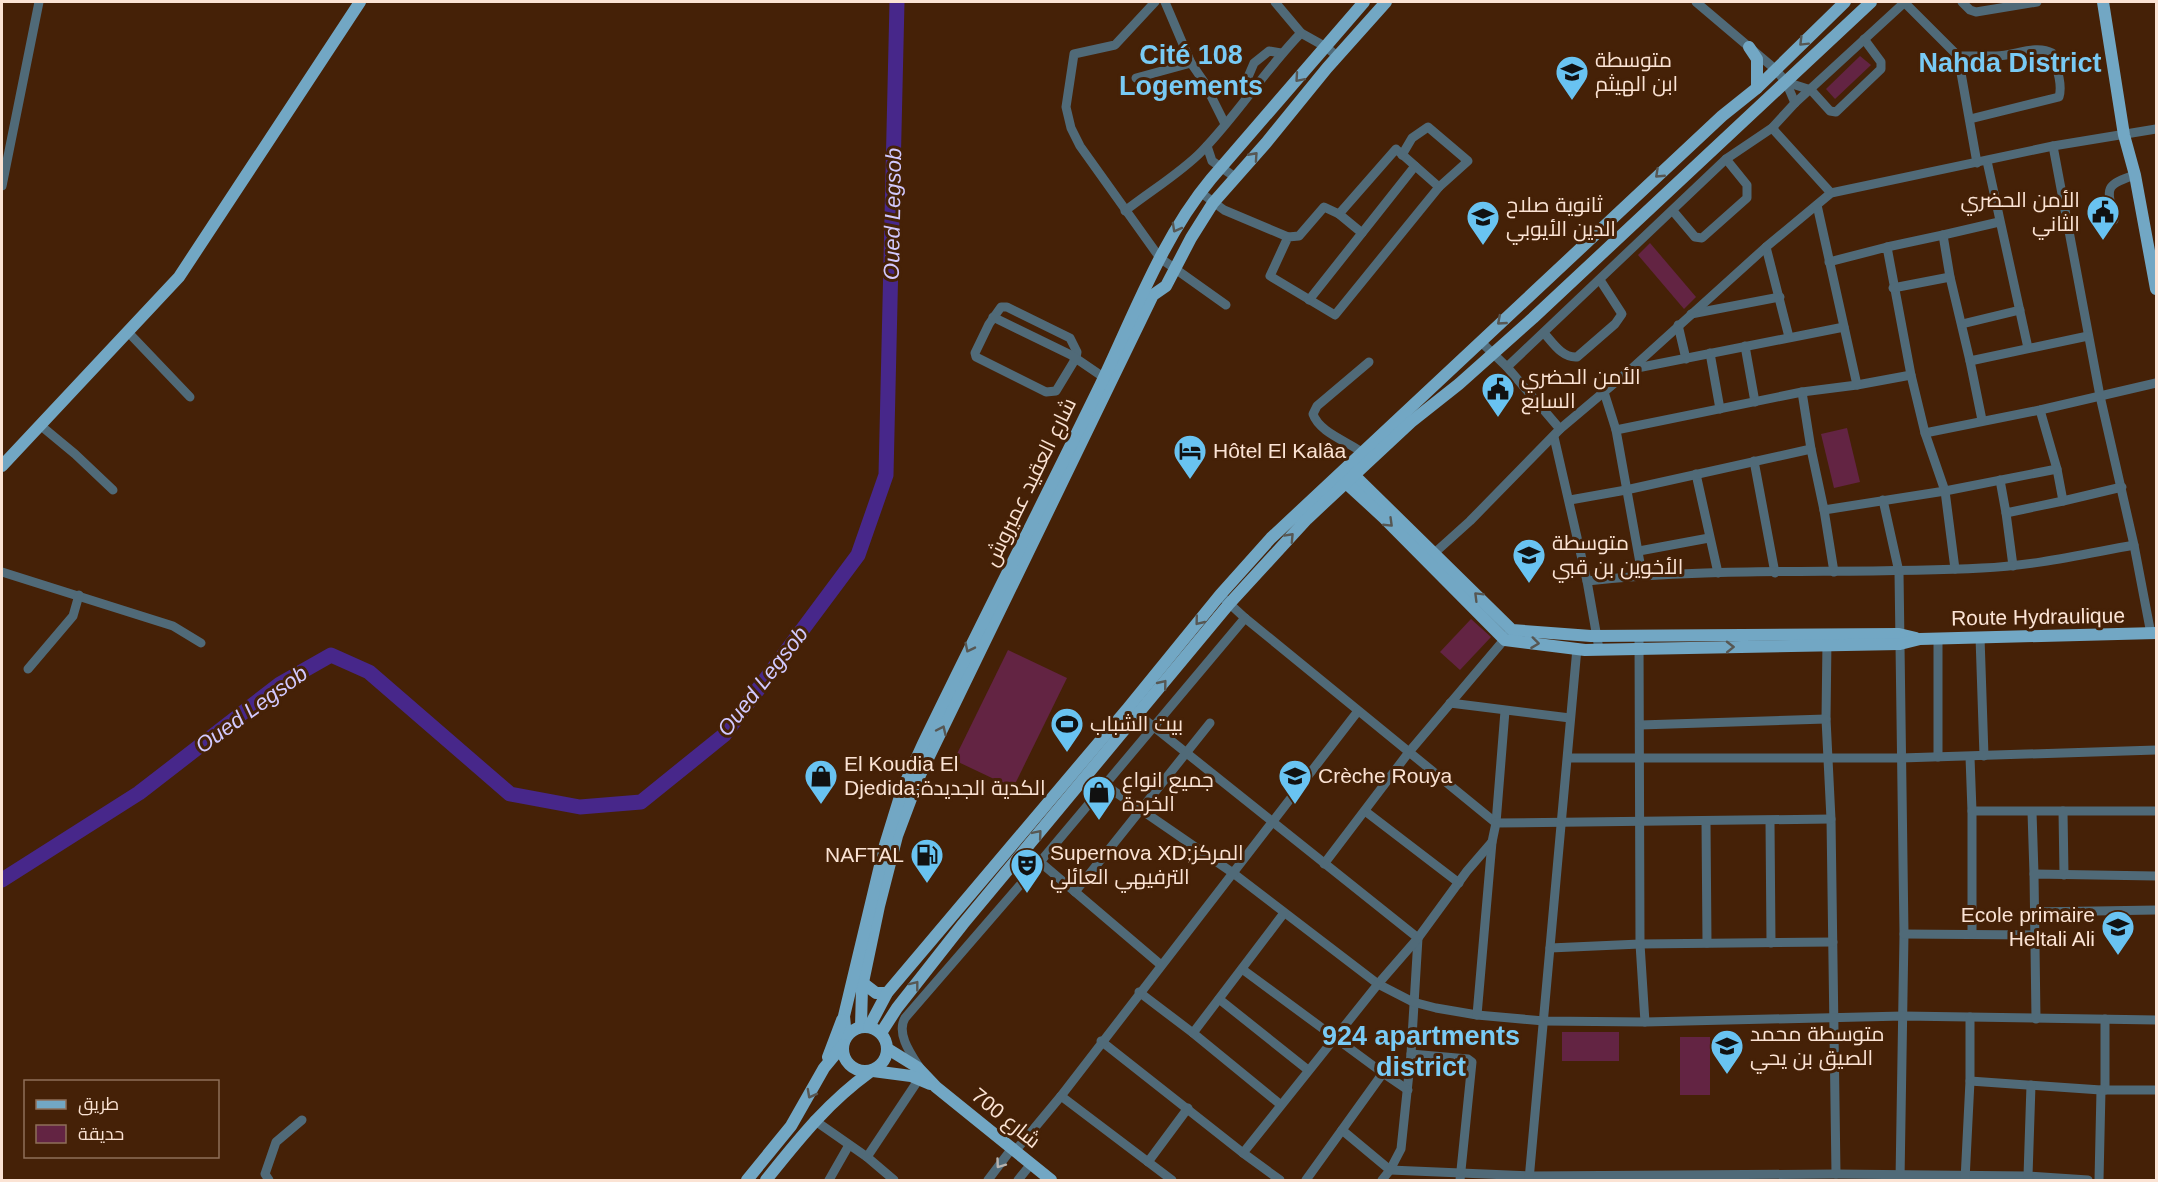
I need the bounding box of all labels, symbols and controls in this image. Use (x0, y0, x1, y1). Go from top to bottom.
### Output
one-way arrow (1799, 35, 1810, 46)
district label: Cité 108 Logements (1119, 40, 1263, 101)
place label: متوسطة ابن الهيثم (1595, 48, 1678, 98)
district label: Nahda District (1918, 48, 2102, 78)
school or university icon: متوسطة ابن الهيثم (1554, 54, 1590, 101)
one-way arrow (1295, 71, 1306, 82)
water label: Oued Legsob (879, 148, 906, 280)
one-way arrow (1247, 152, 1258, 163)
one-way arrow (1656, 167, 1666, 178)
place label: الأمن الحضري الثاني (1960, 188, 2080, 240)
place label: ثانوية صلاح الدين الأيوبي (1506, 193, 1616, 245)
public building icon: الأمن الحضري الثاني (2085, 194, 2121, 241)
school or university icon: ثانوية صلاح الدين الأيوبي (1465, 199, 1501, 246)
one-way arrow (1171, 222, 1183, 232)
one-way arrow (1497, 314, 1508, 325)
place label: الأمن الحضري السابع (1521, 365, 1641, 415)
public building icon: الأمن الحضري السابع (1480, 371, 1516, 418)
street label: شارع العقيد عميروش (979, 394, 1083, 571)
hotel icon: Hôtel El Kalâa (1172, 433, 1208, 480)
place label: Hôtel El Kalâa (1213, 439, 1346, 462)
one-way arrow (1382, 516, 1392, 527)
place label: متوسطة الأخوين بن قبي (1552, 531, 1683, 583)
one-way arrow (1283, 533, 1294, 543)
school or university icon: متوسطة الأخوين بن قبي (1511, 537, 1547, 584)
one-way arrow (1474, 592, 1485, 603)
street label: Route Hydraulique (1951, 603, 2125, 630)
one-way arrow (1195, 614, 1206, 625)
water label: Oued Legsob (712, 622, 813, 741)
one-way arrow (1530, 637, 1540, 649)
one-way arrow (1725, 641, 1734, 653)
one-way arrow (965, 642, 977, 653)
water label: Oued Legsob (191, 660, 312, 758)
one-way arrow (1155, 680, 1166, 691)
sports icon: بيت الشباب (1049, 706, 1085, 753)
place label: بيت الشباب (1090, 712, 1183, 735)
one-way arrow (934, 725, 946, 736)
place label: El Koudia El Djedida;الكدية الجديدة (844, 752, 1046, 799)
shop icon: El Koudia El Djedida;الكدية الجديدة (803, 758, 839, 805)
school or university icon: Crèche Rouya (1277, 758, 1313, 805)
place label: Crèche Rouya (1318, 764, 1453, 787)
place label: جميع انواع الخردة (1122, 768, 1214, 816)
shop icon: جميع انواع الخردة (1081, 774, 1117, 821)
one-way arrow (1031, 830, 1042, 841)
fuel station icon: NAFTAL (909, 837, 945, 884)
place label: Supernova XD;المركز الترفيهي العائلي (1050, 841, 1244, 893)
place label: NAFTAL (825, 843, 904, 866)
theatre icon: Supernova XD;المركز الترفيهي العائلي (1009, 847, 1045, 894)
place label: Ecole primaire Heltali Ali (1961, 903, 2095, 950)
school or university icon: Ecole primaire Heltali Ali (2100, 909, 2136, 956)
one-way arrow (907, 981, 918, 992)
district label: 924 apartments district (1322, 1021, 1520, 1082)
place label: متوسطة محمد الصيق بن يحي (1750, 1022, 1884, 1074)
school or university icon: متوسطة محمد الصيق بن يحي (1709, 1028, 1745, 1075)
legend (24, 1080, 219, 1158)
street label: شارع 700 (965, 1083, 1045, 1155)
one-way arrow (807, 1087, 818, 1098)
text: طريق (78, 1094, 119, 1116)
text: حديقة (78, 1124, 124, 1144)
one-way arrow (997, 1157, 1008, 1168)

